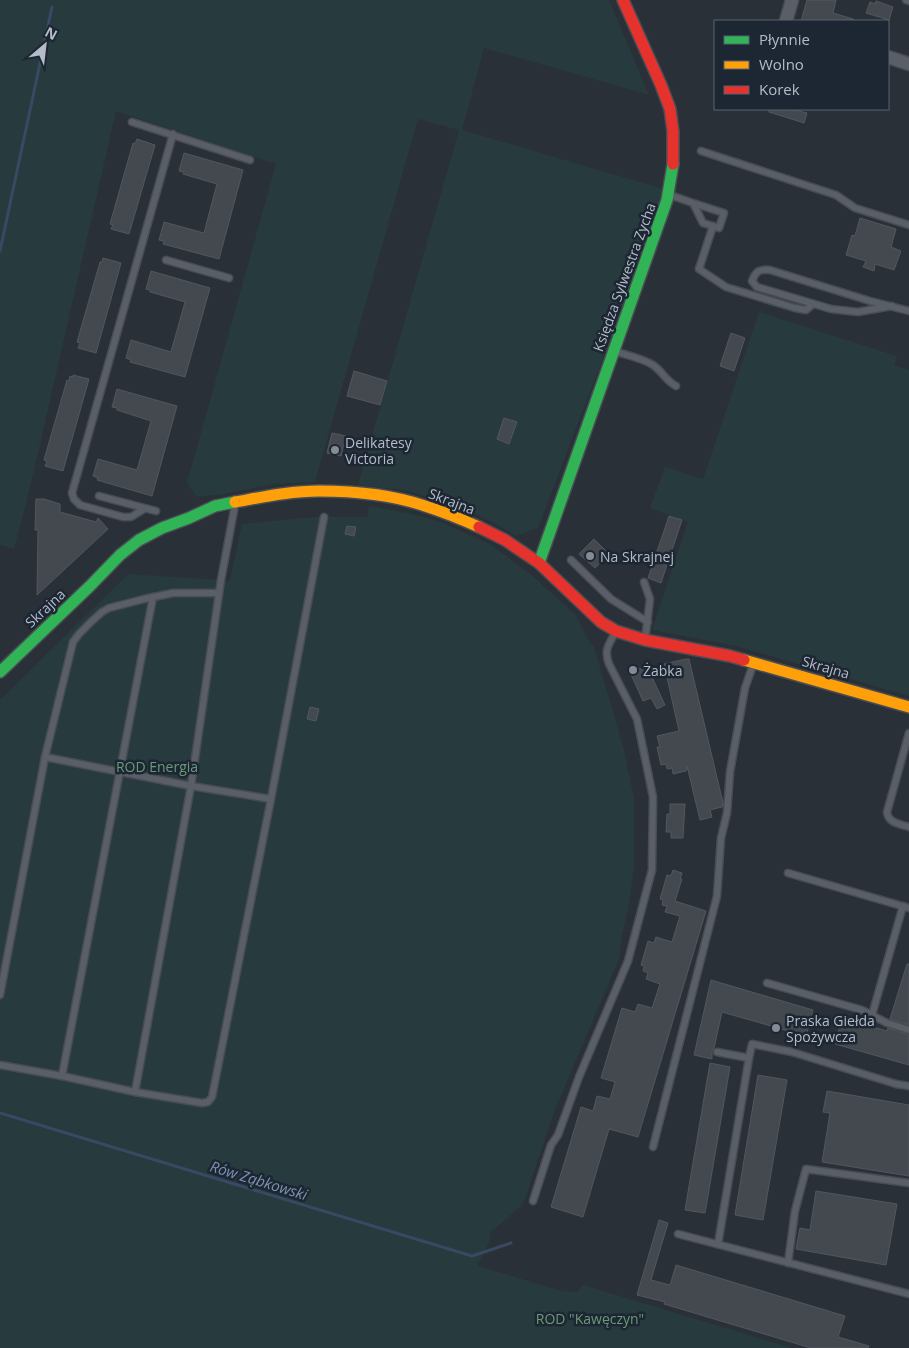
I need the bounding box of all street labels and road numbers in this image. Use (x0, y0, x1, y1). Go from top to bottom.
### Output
street label: Księdza Sylwestra Zycha (588, 200, 660, 354)
street label: Skrajna (426, 483, 478, 519)
street label: Skrajna (21, 585, 69, 631)
street label: Skrajna (800, 651, 852, 683)

